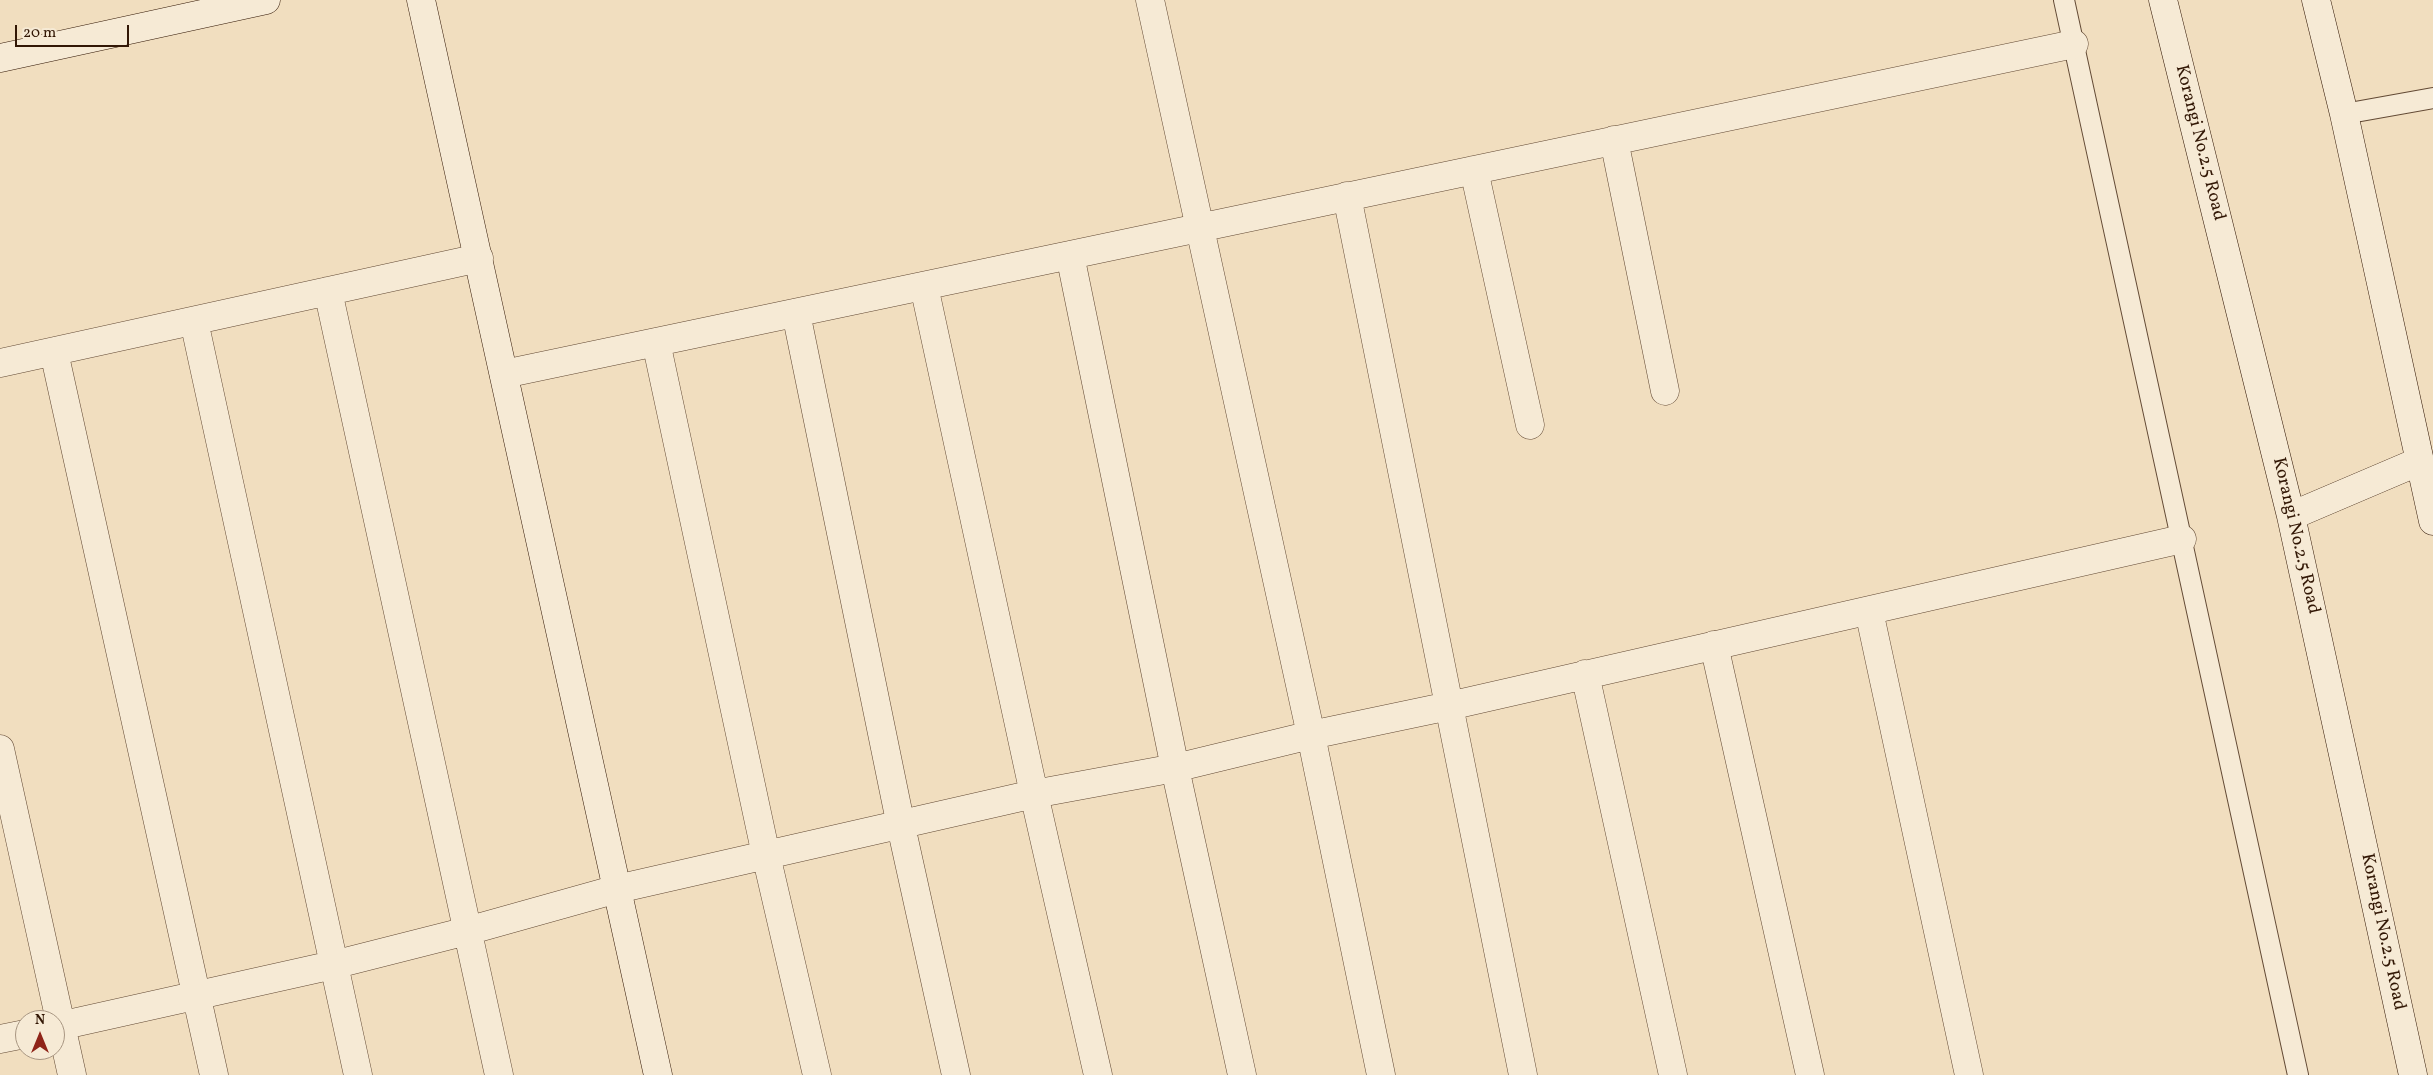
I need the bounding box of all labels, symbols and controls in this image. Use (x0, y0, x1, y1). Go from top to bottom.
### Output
scale bar (18, 15, 131, 47)
text: 20 m (23, 23, 56, 44)
street label: Korangi No.2.5 Road (2169, 63, 2229, 223)
street label: Korangi No.2.5 Road (2266, 456, 2324, 616)
street label: Korangi No.2.5 Road (2355, 852, 2409, 1012)
north arrow (15, 1010, 65, 1060)
text: N (35, 1011, 45, 1030)

